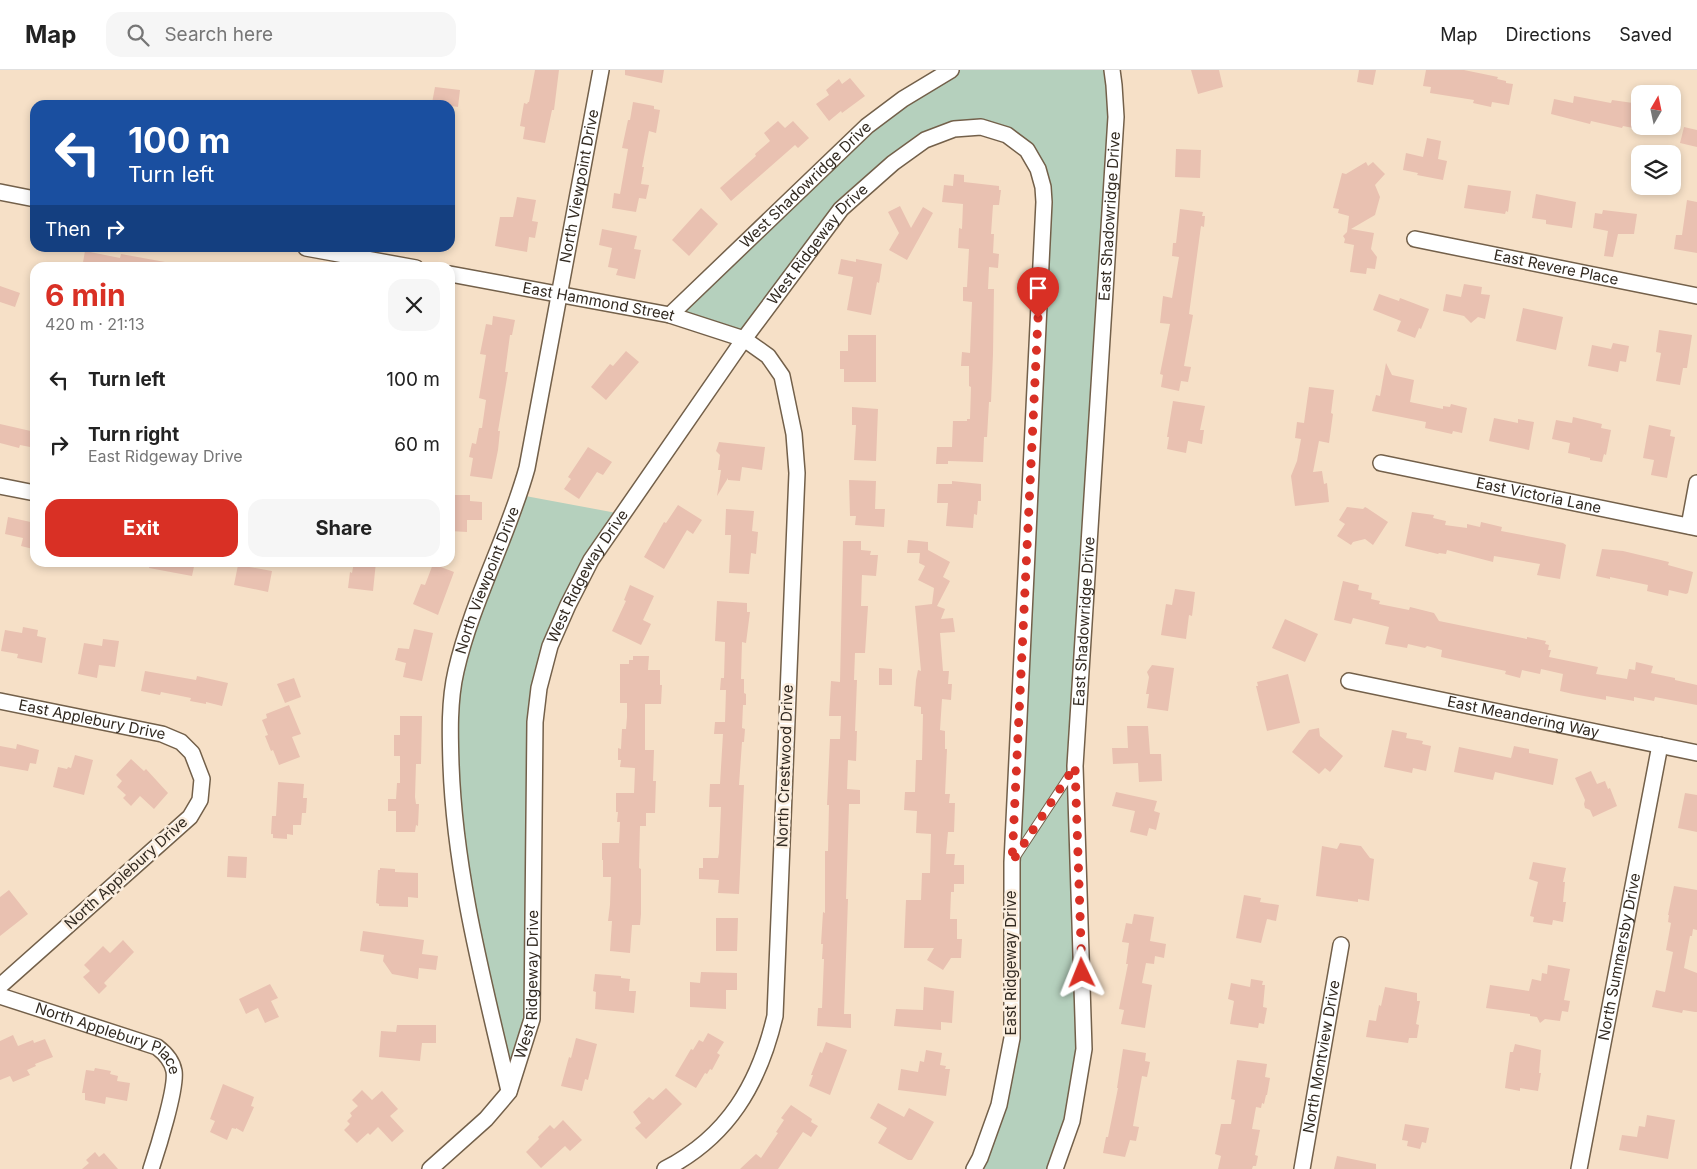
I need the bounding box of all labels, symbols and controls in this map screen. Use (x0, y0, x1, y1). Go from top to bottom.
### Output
search box (106, 12, 456, 57)
text: Map (25, 20, 76, 49)
icon: search (124, 21, 152, 49)
text: Search here (164, 23, 273, 46)
text: Map (1440, 24, 1478, 45)
text: Directions (1506, 24, 1591, 45)
text: Saved (1619, 24, 1672, 45)
north arrow (1631, 85, 1681, 135)
map controls (1631, 85, 1681, 195)
street label: North Viewpoint Drive (555, 108, 603, 264)
street label: West Shadowridge Drive (736, 117, 875, 252)
text: 100 m (128, 119, 231, 161)
icon: left (45, 120, 110, 185)
street label: East Shadowridge Drive (1094, 131, 1124, 301)
button: layers (1631, 145, 1681, 195)
text: Turn left (128, 161, 214, 187)
street label: West Ridgeway Drive (763, 180, 872, 308)
icon: right (101, 215, 129, 243)
text: Then (45, 218, 91, 241)
street label: East Revere Place (1492, 245, 1620, 289)
pin (1017, 267, 1059, 318)
icon: arrive (1024, 274, 1052, 302)
text: 6 min (45, 277, 126, 313)
street label: East Hammond Street (521, 278, 677, 325)
button: close (388, 279, 440, 331)
text: 420 m · 21:13 (45, 314, 145, 334)
icon: left (45, 366, 73, 394)
text: Turn left (88, 368, 166, 391)
text: 100 m (386, 368, 440, 391)
text: Turn right (88, 423, 179, 446)
icon: right (45, 431, 73, 459)
text: 60 m (394, 433, 440, 456)
text: East Ridgeway Drive (88, 446, 243, 466)
street label: East Victoria Lane (1474, 473, 1603, 517)
button: Exit (45, 499, 238, 557)
button: Share (248, 499, 440, 557)
street label: North Viewpoint Drive (451, 504, 523, 656)
street label: West Ridgeway Drive (542, 506, 632, 646)
street label: East Shadowridge Drive (1069, 536, 1098, 707)
street label: North Crestwood Drive (772, 684, 797, 848)
street label: East Meandering Way (1446, 692, 1602, 742)
street label: East Applebury Drive (17, 695, 167, 744)
street label: North Applebury Drive (60, 812, 191, 933)
street label: North Summersby Drive (1594, 871, 1644, 1042)
street label: East Ridgeway Drive (1001, 891, 1020, 1035)
street label: West Ridgeway Drive (510, 910, 542, 1061)
position arrow (1055, 946, 1107, 998)
street label: North Montview Drive (1298, 979, 1344, 1135)
street label: North Applebury Place (33, 998, 184, 1076)

